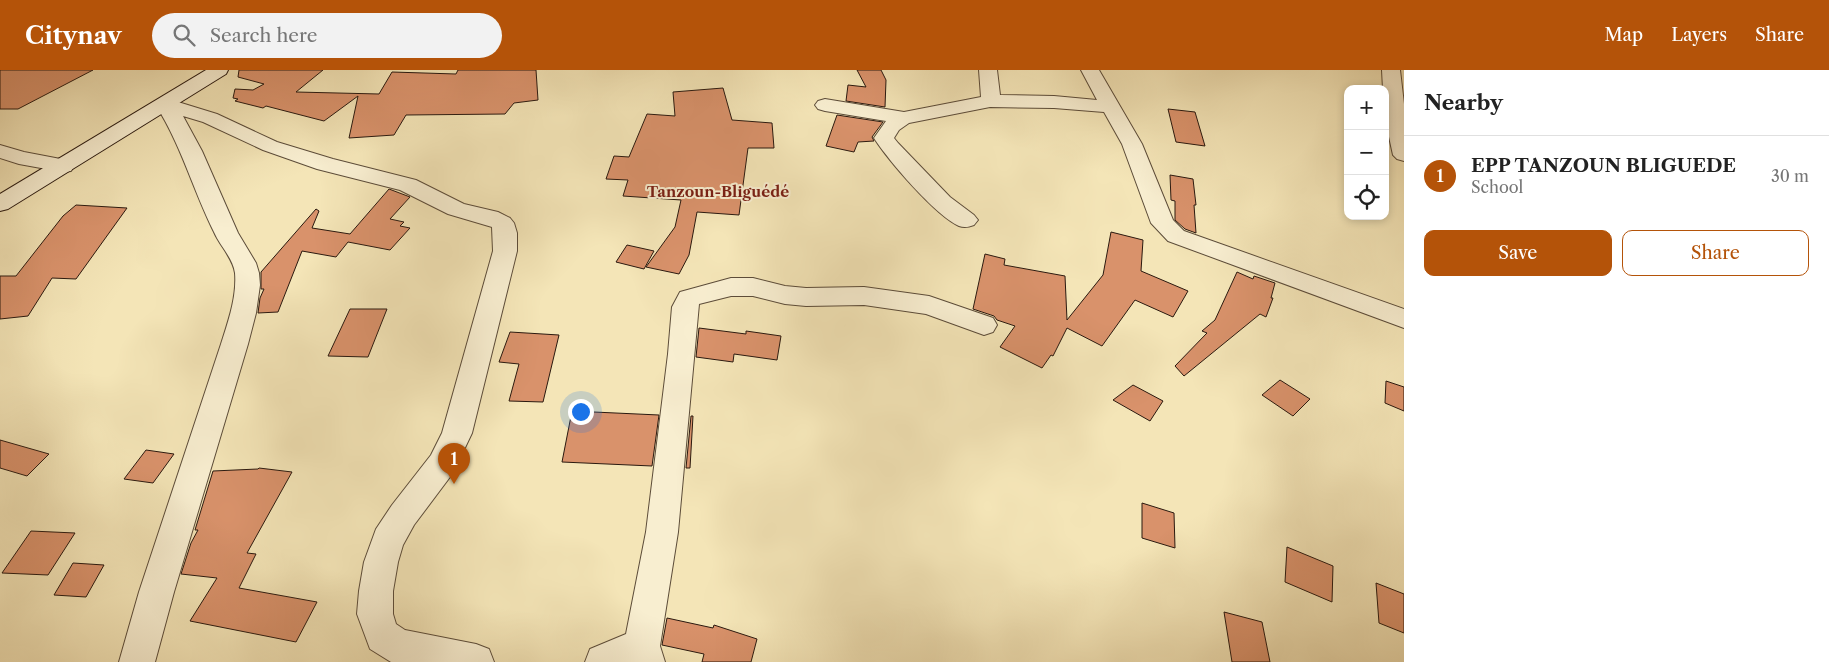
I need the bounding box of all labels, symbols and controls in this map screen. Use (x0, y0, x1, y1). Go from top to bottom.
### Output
search box (152, 13, 502, 58)
text: Citynav (25, 21, 122, 50)
icon: search (170, 21, 198, 49)
text: Search here (210, 24, 317, 47)
text: Map (1605, 24, 1643, 46)
text: Layers (1671, 24, 1727, 46)
text: Share (1755, 24, 1804, 46)
map controls (1344, 85, 1389, 220)
button: + (1344, 85, 1389, 130)
text: Nearby (1424, 90, 1503, 115)
button: − (1344, 130, 1389, 175)
text: EPP TANZOUN BLIGUEDE (1471, 154, 1736, 177)
text: 1 (1436, 166, 1444, 186)
text: 30 m (1771, 166, 1809, 186)
button: locate (1344, 175, 1389, 220)
text: School (1471, 177, 1523, 197)
district label: Tanzoun-Bliguédé (647, 182, 789, 201)
button: Save (1424, 230, 1612, 276)
button: Share (1622, 230, 1809, 276)
your location (568, 399, 594, 425)
pin: 1 (438, 443, 470, 484)

